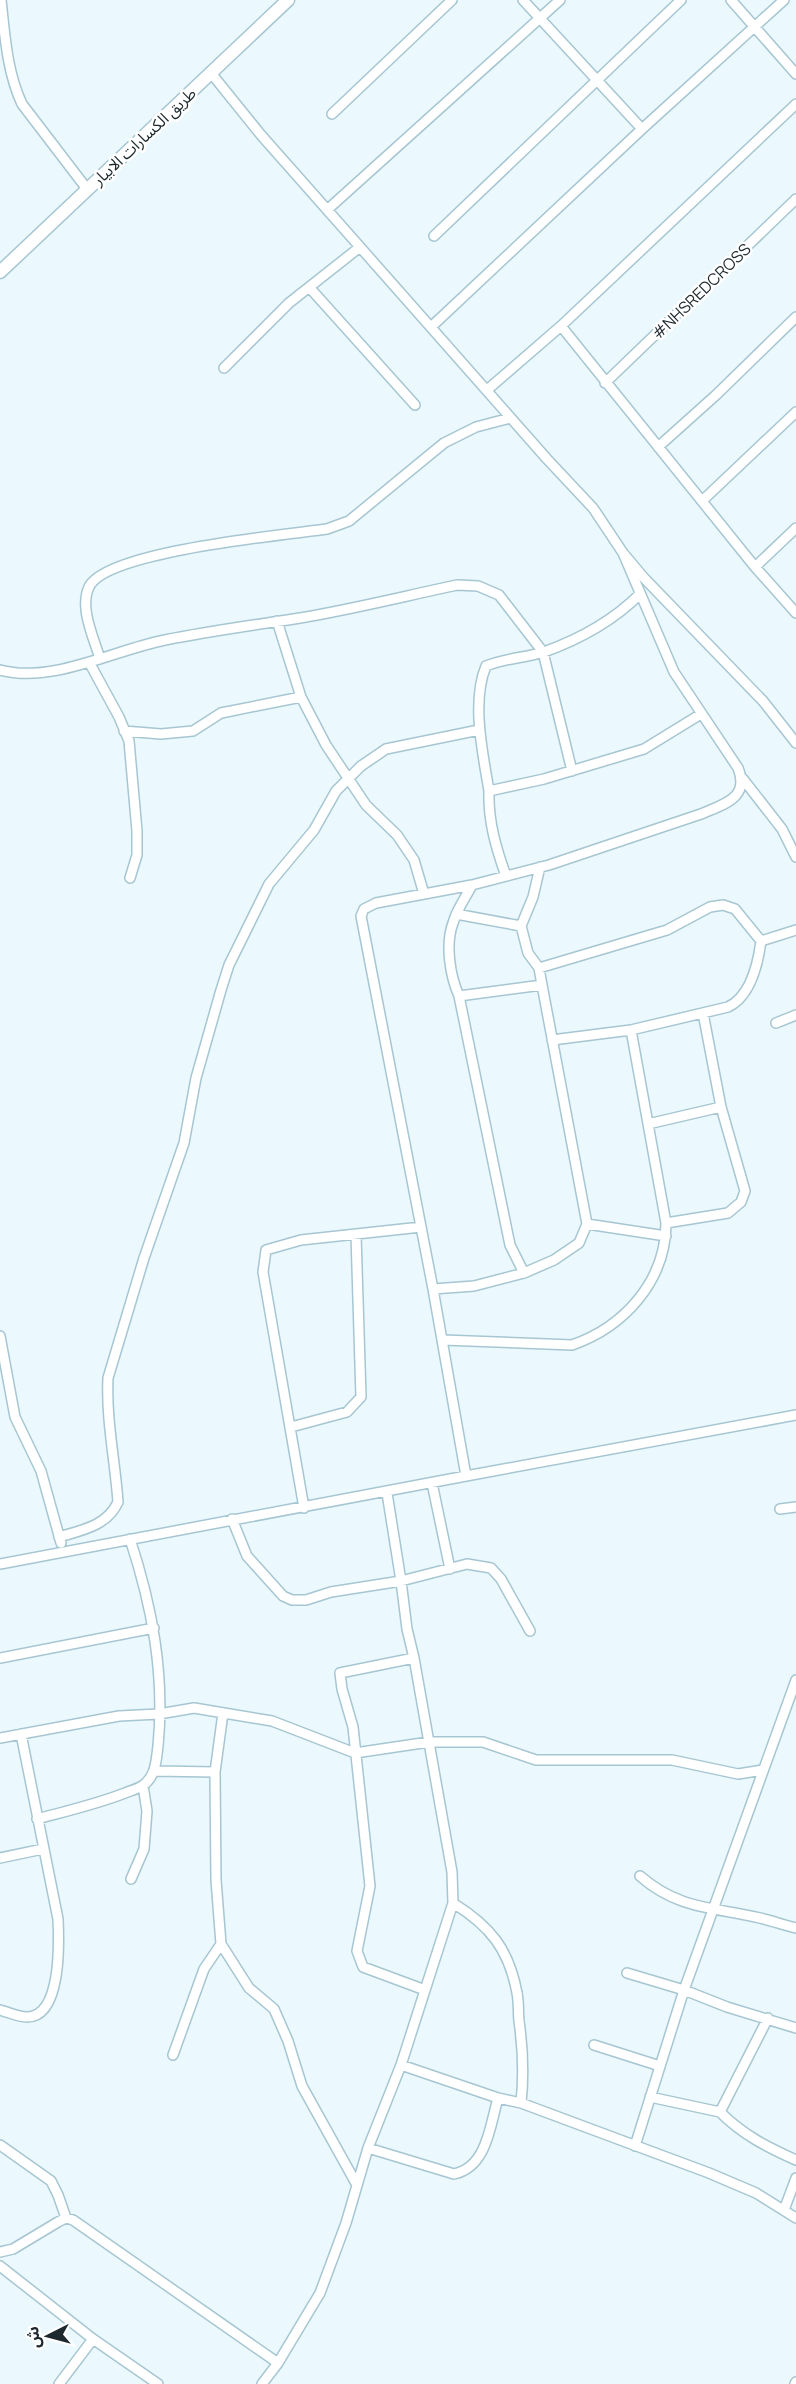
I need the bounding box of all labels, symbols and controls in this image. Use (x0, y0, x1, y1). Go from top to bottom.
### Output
street label: طريق الكسارات الابيار (87, 82, 201, 191)
street label: #NHSREDCROSS (647, 238, 755, 344)
north arrow (18, 2306, 78, 2366)
text: ش (21, 2325, 45, 2350)

